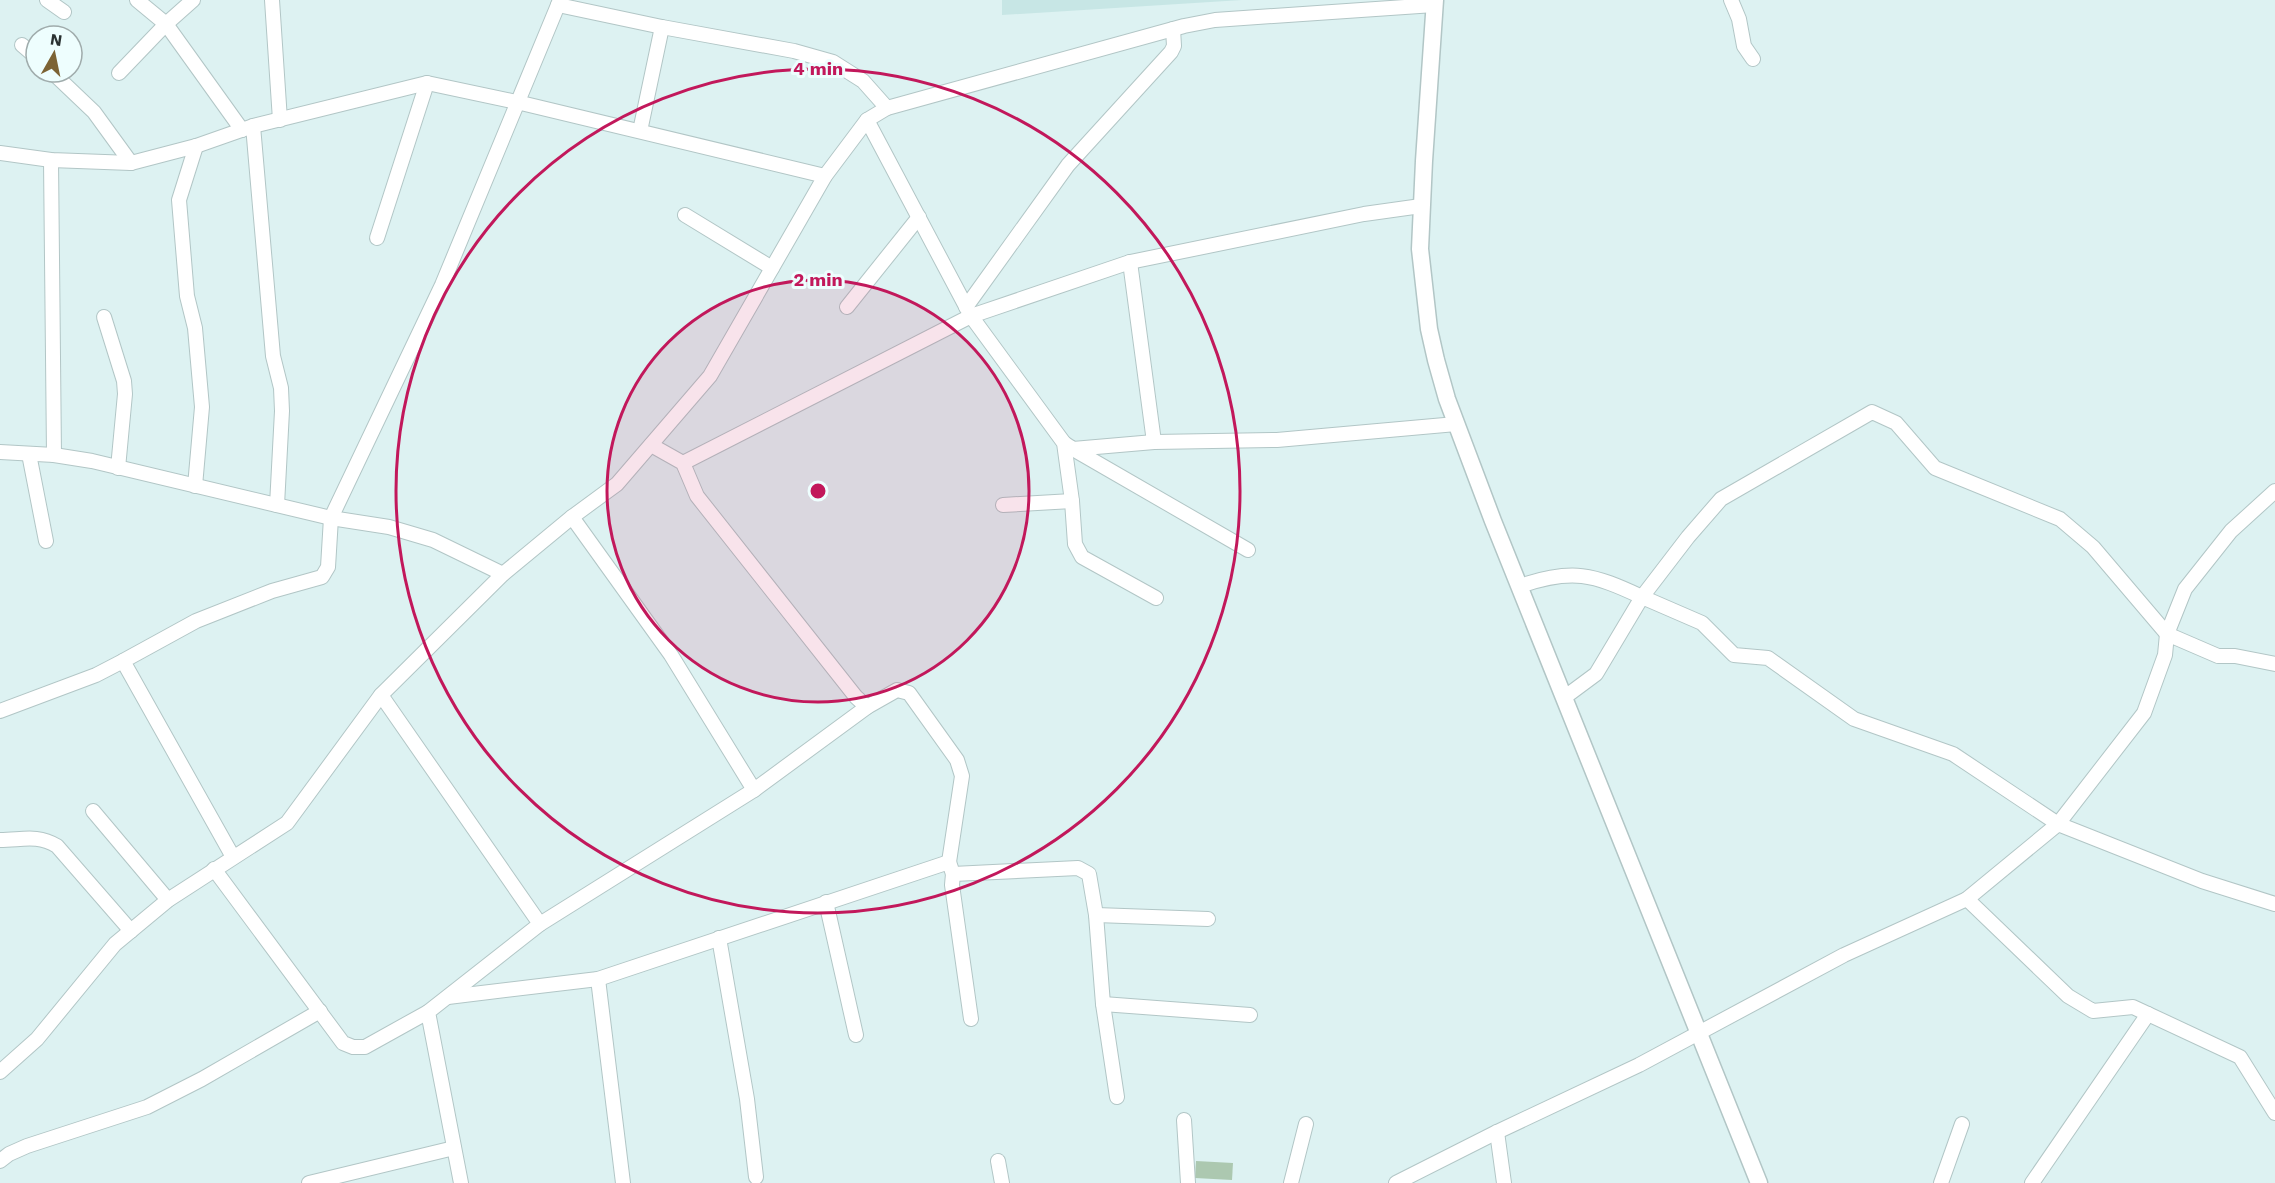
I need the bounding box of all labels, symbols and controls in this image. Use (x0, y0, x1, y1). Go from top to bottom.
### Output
north arrow (24, 24, 84, 84)
text: N (49, 29, 64, 50)
text: 4 min (793, 58, 843, 79)
text: 2 min (793, 269, 843, 290)
centre of rings (808, 481, 828, 501)

